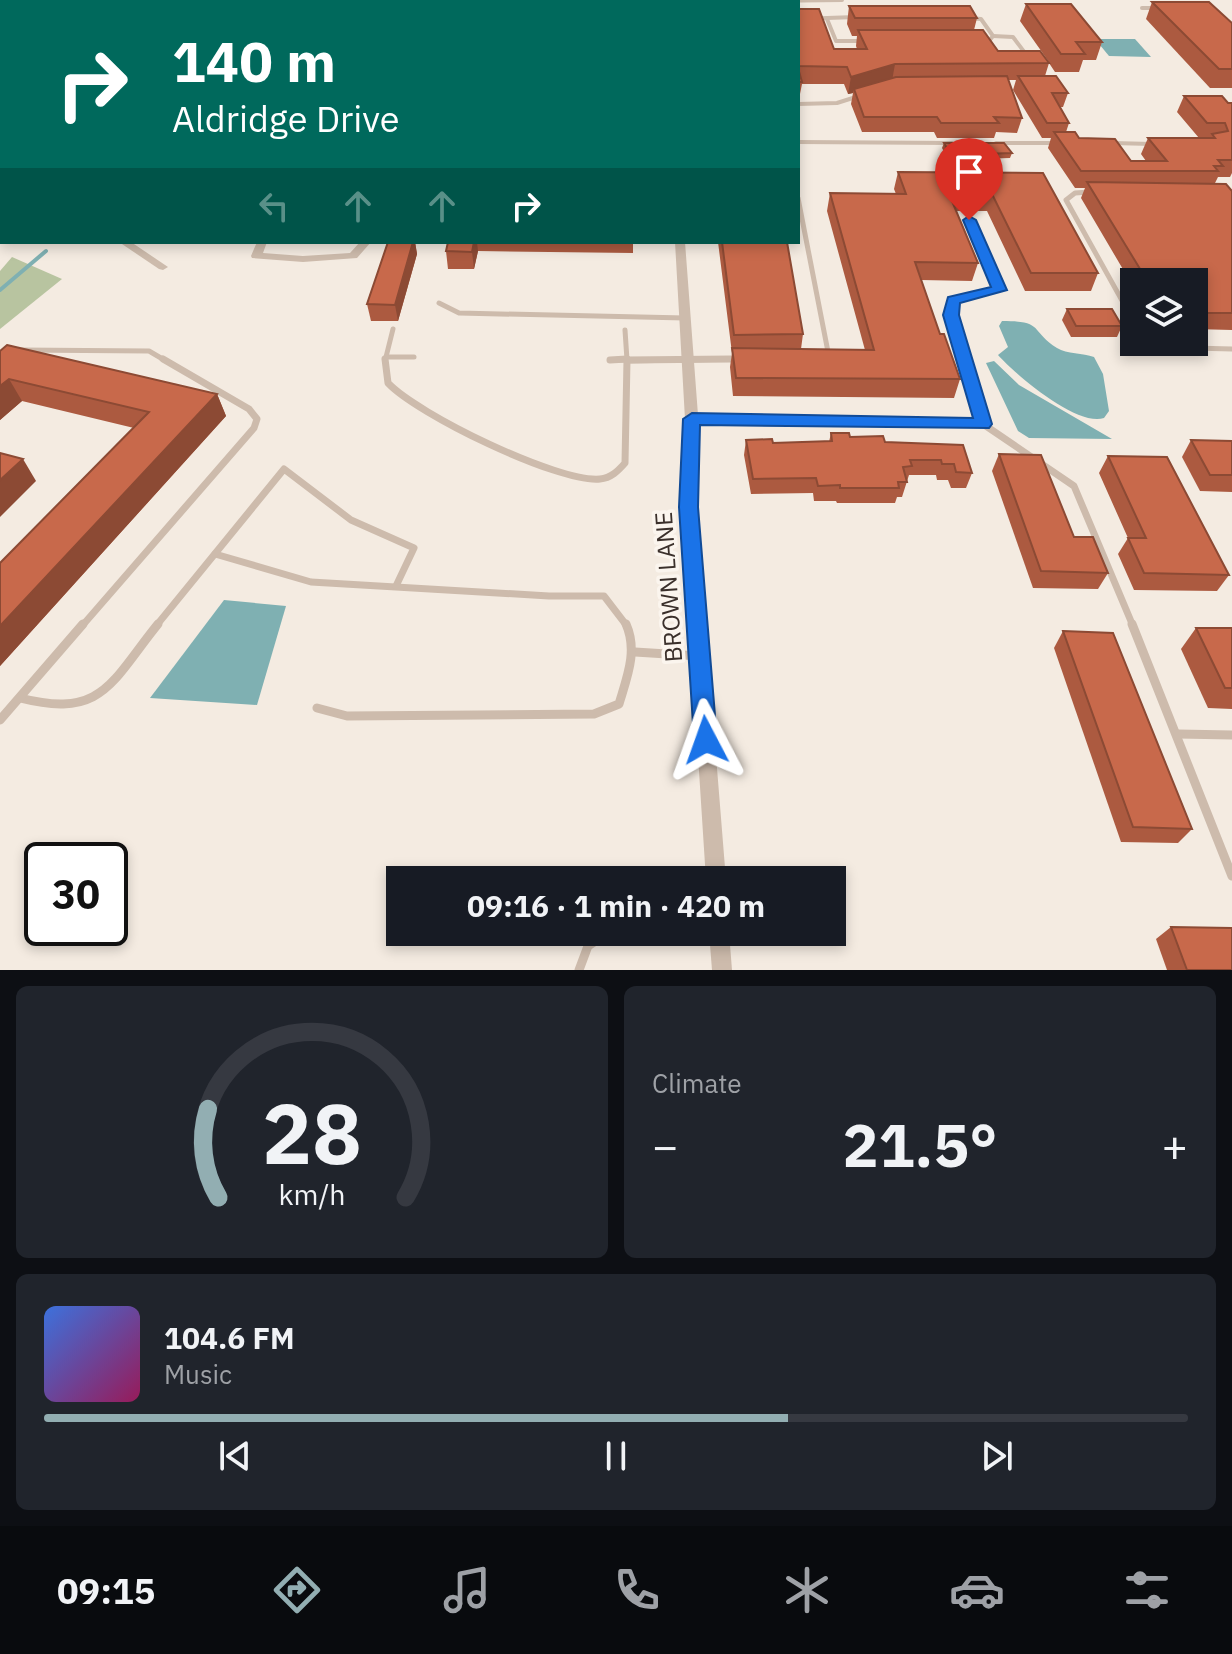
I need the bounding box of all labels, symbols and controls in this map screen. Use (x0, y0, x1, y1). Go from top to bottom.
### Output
text: 140 m (172, 25, 336, 97)
icon: right (40, 32, 144, 136)
text: Aldridge Drive (172, 95, 399, 142)
pin (935, 138, 1003, 220)
icon: arrive (947, 150, 991, 194)
icon: left (252, 184, 296, 228)
icon: ahead (336, 184, 380, 228)
icon: ahead (420, 184, 464, 228)
icon: right (504, 184, 548, 228)
map controls (1120, 268, 1208, 356)
button: layers (1120, 268, 1208, 356)
street label: BROWN LANE (647, 511, 689, 663)
position arrow (664, 698, 748, 782)
speed limit sign: 30 (24, 842, 128, 946)
text: 09:16 · 1 min · 420 m (467, 886, 765, 925)
text: Climate (652, 1066, 742, 1100)
text: 28 (262, 1079, 362, 1187)
text: 21.5° (843, 1105, 997, 1184)
text: − (652, 1117, 678, 1174)
text: + (1162, 1117, 1188, 1174)
text: km/h (278, 1176, 346, 1213)
text: 104.6 FM (164, 1318, 295, 1357)
text: Music (164, 1357, 232, 1391)
icon: previous (213, 1434, 257, 1478)
icon: pause (594, 1434, 638, 1478)
icon: next (975, 1434, 1019, 1478)
icon: directions (269, 1562, 325, 1618)
icon: music (439, 1562, 495, 1618)
icon: phone (609, 1562, 665, 1618)
icon: climate (779, 1562, 835, 1618)
icon: car (949, 1562, 1005, 1618)
icon: filters (1119, 1562, 1175, 1618)
text: 09:15 (57, 1567, 155, 1614)

